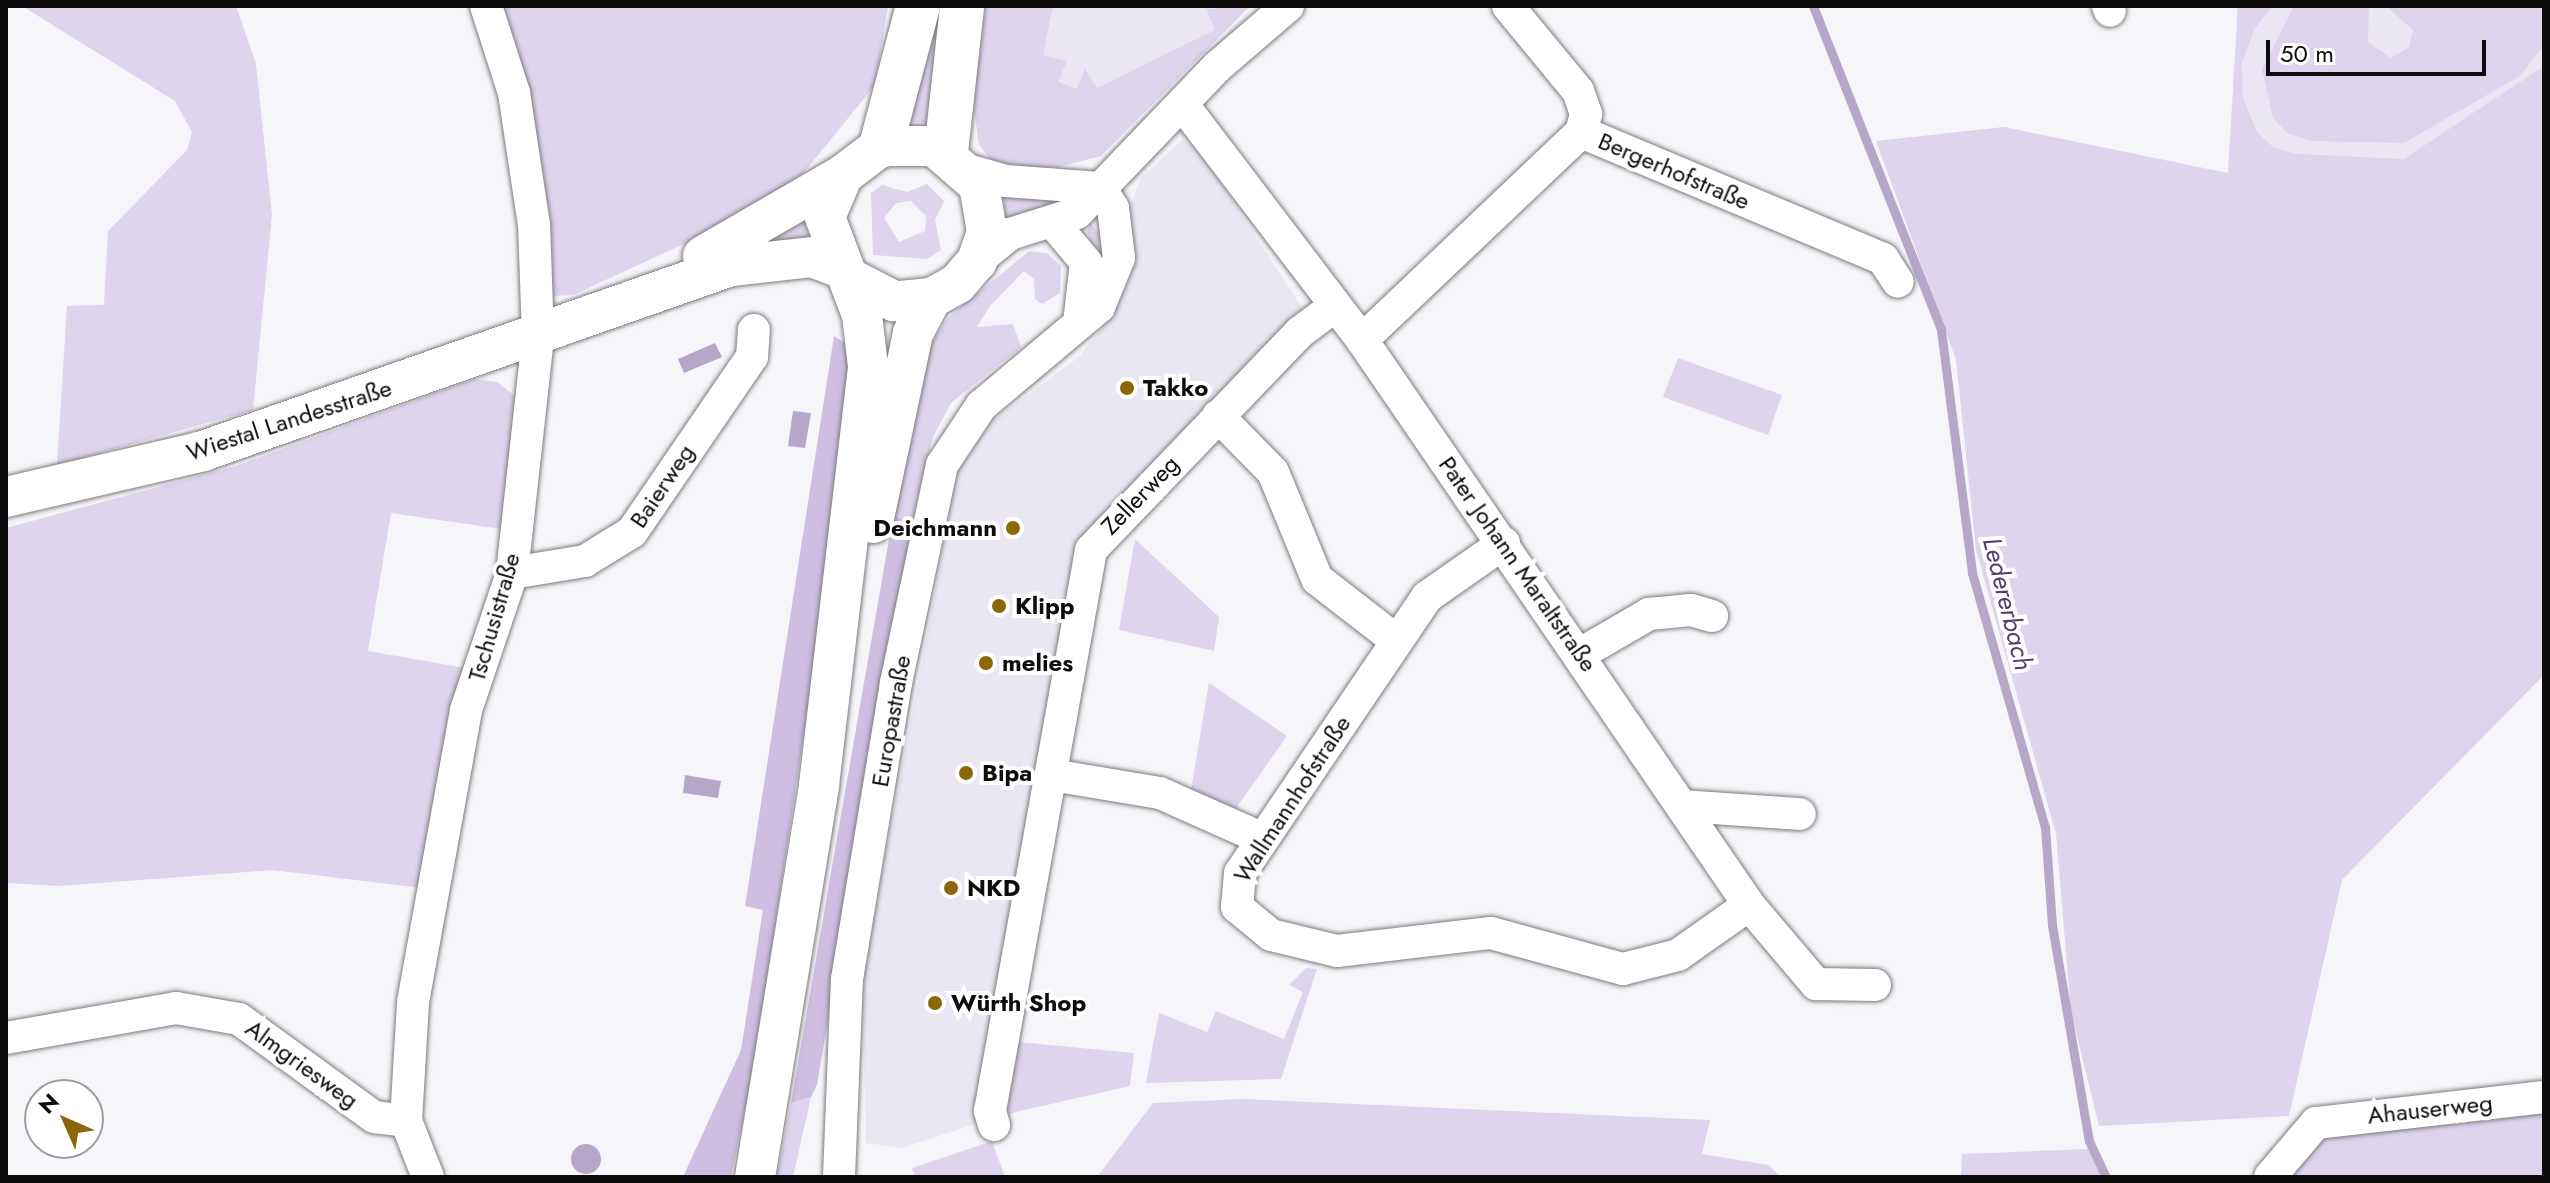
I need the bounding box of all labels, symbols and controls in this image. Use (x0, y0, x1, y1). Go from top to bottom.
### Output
scale bar (2270, 24, 2490, 74)
text: 50 m (2280, 36, 2334, 71)
street label: Bergerhofstraße (1594, 126, 1754, 216)
street label: Wiestal Landesstraße (183, 373, 395, 467)
place label: Takko (1143, 374, 1208, 402)
marker: Takko (1118, 379, 1136, 397)
street label: Baierweg (624, 439, 700, 533)
street label: Zellerweg (1095, 449, 1185, 541)
street label: Pater Johann Maraltstraße (1433, 451, 1603, 677)
place label: Deichmann (873, 514, 997, 542)
marker: Deichmann (1004, 519, 1022, 537)
water label: Ledererbach (1975, 534, 2039, 674)
street label: Tschusistraße (462, 550, 526, 684)
place label: Klipp (1015, 592, 1074, 620)
marker: Klipp (990, 597, 1008, 615)
place label: melies (1002, 649, 1073, 677)
street label: Europastraße (865, 653, 917, 789)
marker: melies (977, 654, 995, 672)
street label: Wallmannhofstraße (1227, 710, 1357, 888)
place label: Bipa (982, 759, 1032, 787)
marker: Bipa (957, 764, 975, 782)
place label: NKD (967, 874, 1020, 902)
marker: NKD (942, 879, 960, 897)
place label: Würth Shop (951, 989, 1086, 1017)
marker: Würth Shop (926, 994, 944, 1012)
street label: Almgriesweg (240, 1014, 364, 1114)
north arrow (24, 1079, 104, 1159)
text: N (31, 1086, 66, 1121)
street label: Ahauserweg (2366, 1088, 2494, 1130)

